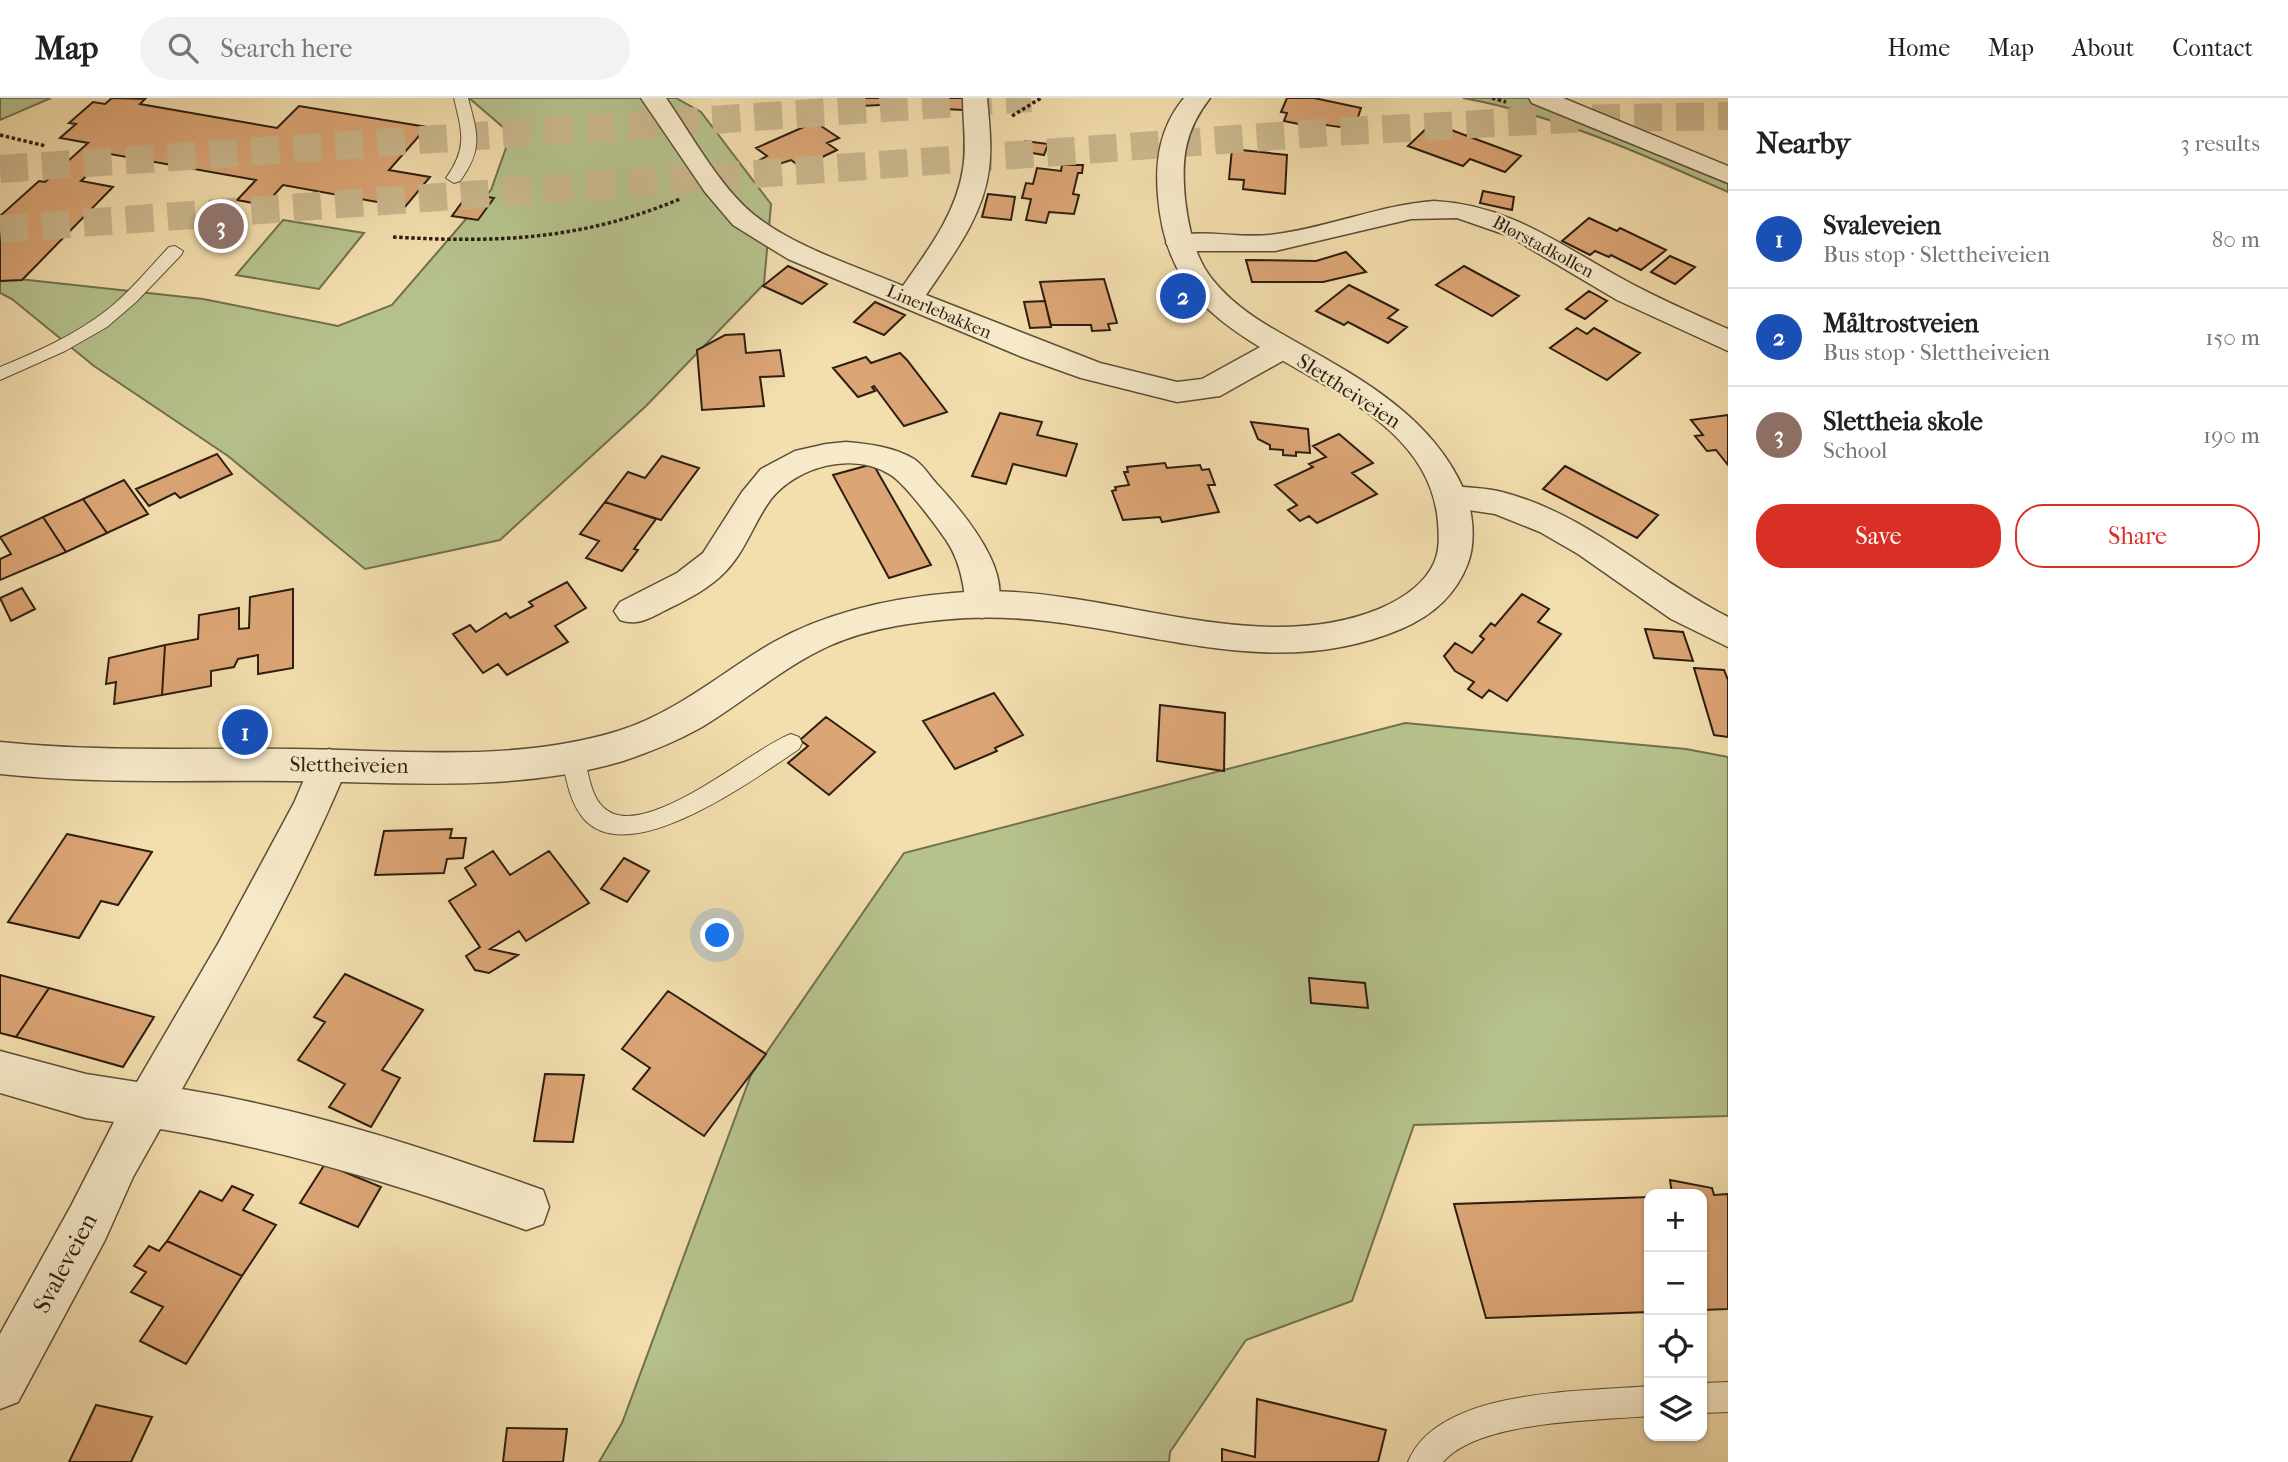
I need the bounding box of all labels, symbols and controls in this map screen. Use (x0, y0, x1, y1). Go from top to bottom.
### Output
search box (140, 17, 630, 80)
text: Map (35, 29, 98, 68)
icon: search (164, 29, 202, 67)
text: Search here (220, 33, 352, 64)
text: Home (1888, 34, 1950, 62)
text: Map (1988, 34, 2034, 62)
text: About (2072, 34, 2134, 62)
text: Contact (2172, 34, 2253, 62)
text: Nearby (1756, 126, 1851, 161)
text: 3 results (2180, 130, 2260, 157)
pin: 3 (198, 200, 244, 252)
text: Svaleveien (1823, 210, 1941, 241)
street label: Blørstadkollen (1489, 212, 1598, 283)
text: 1 (1775, 226, 1783, 253)
text: 80 m (2212, 226, 2260, 253)
text: Bus stop · Slettheiveien (1823, 241, 2050, 268)
pin: 2 (1160, 270, 1206, 322)
street label: Linerlebakken (883, 280, 995, 344)
text: Måltrostveien (1823, 308, 1979, 339)
text: 2 (1773, 324, 1785, 351)
text: 150 m (2205, 324, 2260, 351)
text: Bus stop · Slettheiveien (1823, 339, 2050, 366)
street label: Slettheiveien (1293, 349, 1405, 433)
text: Slettheia skole (1823, 406, 1983, 437)
text: 3 (1774, 422, 1784, 449)
text: 190 m (2203, 422, 2260, 449)
text: School (1823, 437, 1887, 464)
button: Save (1756, 504, 2001, 568)
button: Share (2015, 504, 2260, 568)
pin: 1 (222, 706, 268, 758)
street label: Slettheiveien (289, 752, 409, 778)
your location (700, 918, 734, 952)
map controls (1644, 1189, 1707, 1441)
button: + (1644, 1189, 1707, 1252)
street label: Svaleveien (27, 1208, 103, 1318)
button: − (1644, 1252, 1707, 1315)
button: locate (1644, 1315, 1707, 1378)
button: layers (1644, 1378, 1707, 1441)

